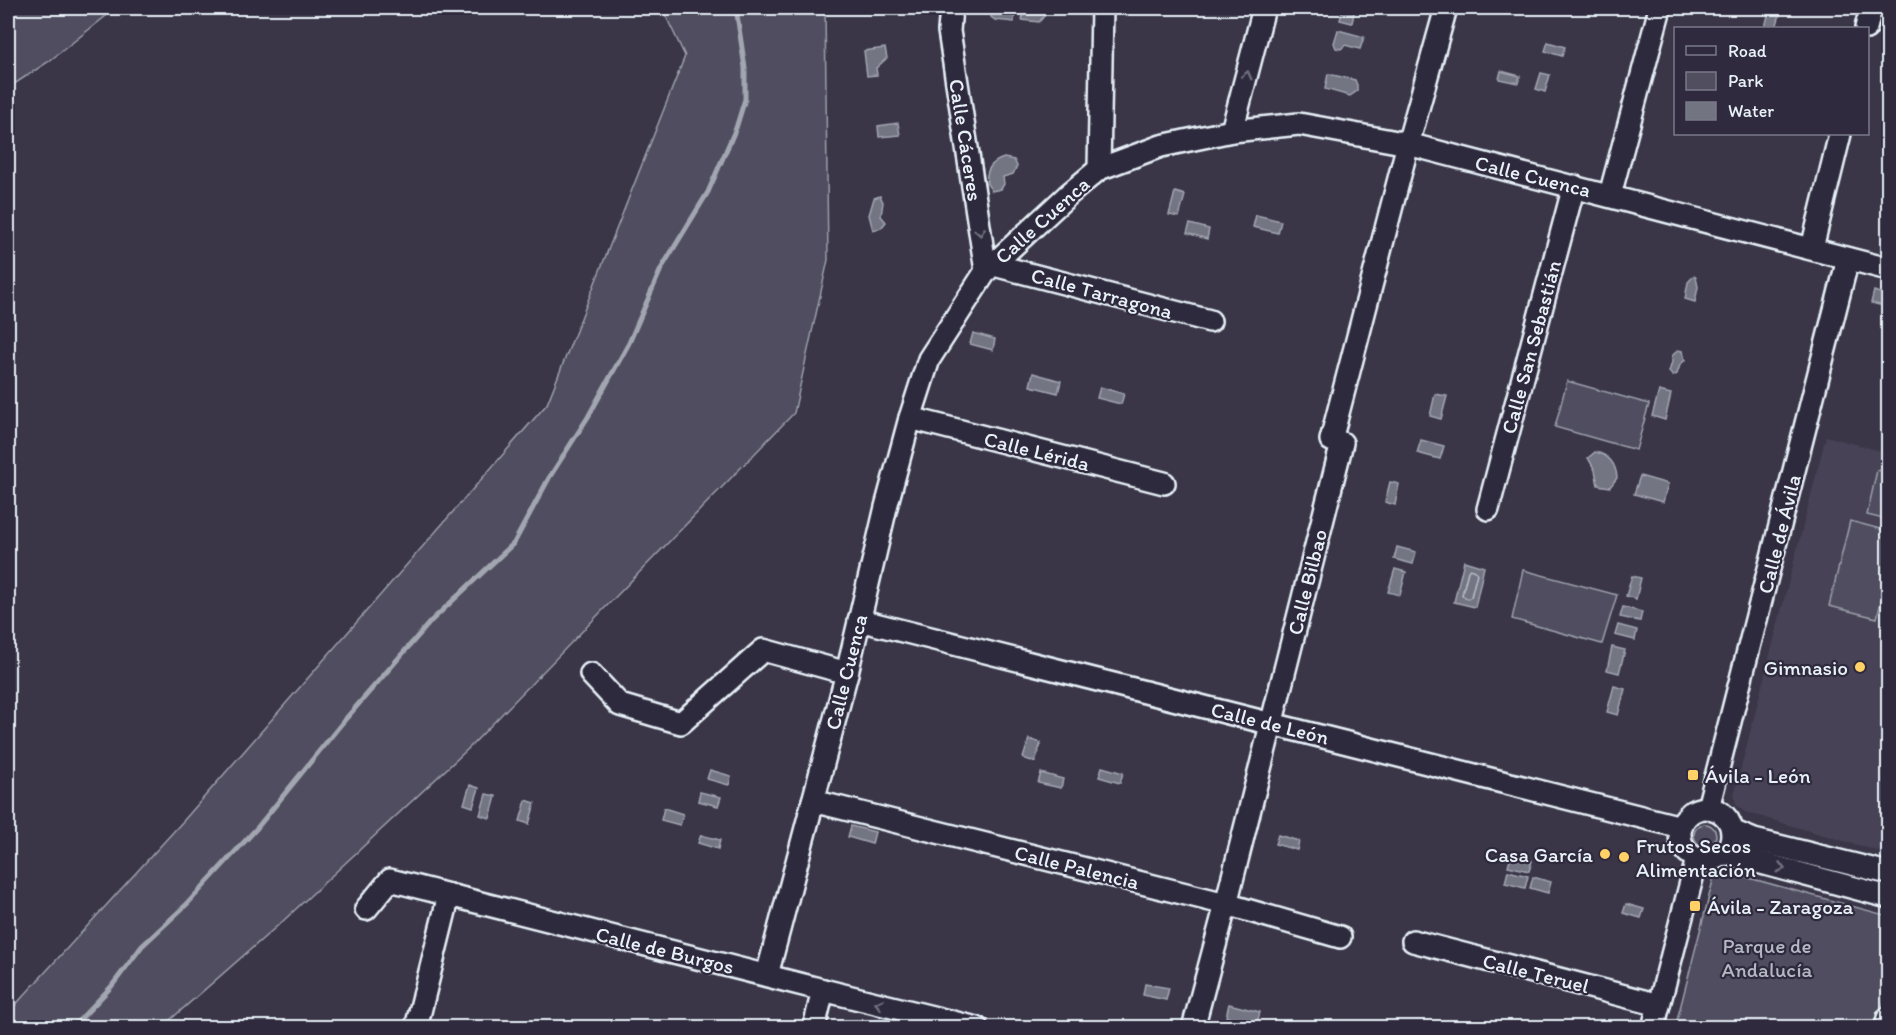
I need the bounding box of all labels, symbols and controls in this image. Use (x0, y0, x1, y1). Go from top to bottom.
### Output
legend (1674, 27, 1869, 135)
text: Road (1728, 40, 1767, 62)
one-way arrow (1239, 70, 1252, 80)
text: Park (1728, 70, 1763, 92)
street label: Calle Cáceres (944, 77, 988, 203)
text: Water (1728, 100, 1774, 122)
street label: Calle Cuenca (1473, 150, 1593, 202)
street label: Calle Cuenca (990, 171, 1094, 269)
one-way arrow (973, 227, 985, 236)
street label: Calle San Sebastián (1496, 257, 1566, 437)
street label: Calle Tarragona (1029, 262, 1176, 324)
street label: Calle Lérida (982, 426, 1092, 476)
street label: Calle de Ávila (1752, 472, 1806, 596)
street label: Calle Bilbao (1282, 527, 1332, 637)
street label: Calle Cuenca (820, 612, 872, 732)
place label: Gimnasio (1763, 655, 1848, 680)
marker: Gimnasio (1853, 660, 1867, 674)
street label: Calle de León (1208, 696, 1332, 750)
place label: Ávila - León (1705, 763, 1811, 788)
marker: Ávila - León (1686, 768, 1700, 782)
place label: Frutos Secos Alimentación (1636, 833, 1756, 882)
street label: Calle Palencia (1012, 839, 1142, 895)
place label: Casa García (1485, 842, 1593, 867)
marker: Casa García (1598, 847, 1612, 861)
marker: Frutos Secos Alimentación (1617, 850, 1631, 864)
one-way arrow (1776, 861, 1786, 874)
place label: Ávila - Zaragoza (1707, 894, 1854, 919)
marker: Ávila - Zaragoza (1688, 899, 1702, 913)
street label: Calle de Burgos (593, 921, 737, 979)
park label: Parque de Andalucía (1721, 933, 1813, 982)
street label: Calle Teruel (1480, 948, 1592, 998)
one-way arrow (874, 998, 884, 1011)

